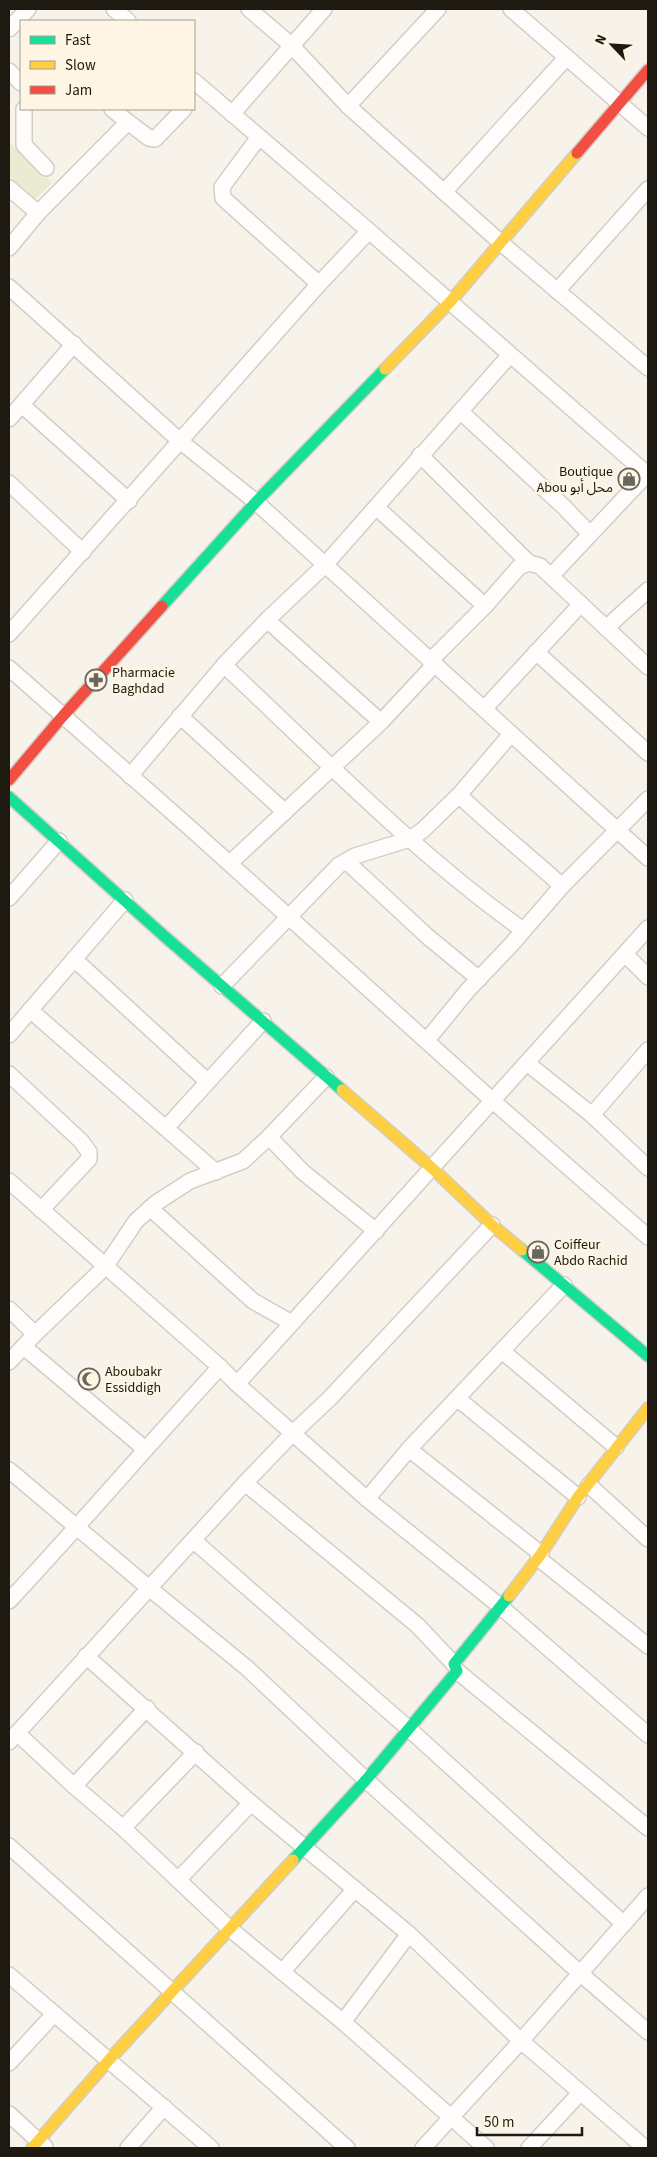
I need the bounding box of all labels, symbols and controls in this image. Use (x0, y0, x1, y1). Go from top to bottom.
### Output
legend (20, 20, 195, 110)
north arrow (587, 20, 637, 70)
text: Fast (65, 30, 91, 51)
text: N (590, 31, 612, 48)
text: Slow (65, 55, 96, 76)
text: Jam (65, 80, 92, 101)
place label: Boutique Abou محل أبو (537, 462, 613, 498)
shop icon: Boutique Abou محل أبو (617, 467, 641, 491)
place label: Pharmacie Baghdad (112, 663, 175, 699)
pharmacy icon: Pharmacie Baghdad (84, 668, 108, 692)
place label: Coiffeur Abdo Rachid (554, 1235, 628, 1271)
shop icon: Coiffeur Abdo Rachid (526, 1240, 550, 1264)
place label: Aboubakr Essiddigh (105, 1362, 162, 1398)
mosque icon: Aboubakr Essiddigh (77, 1367, 101, 1391)
scale bar (477, 2104, 582, 2136)
text: 50 m (484, 2112, 514, 2133)

